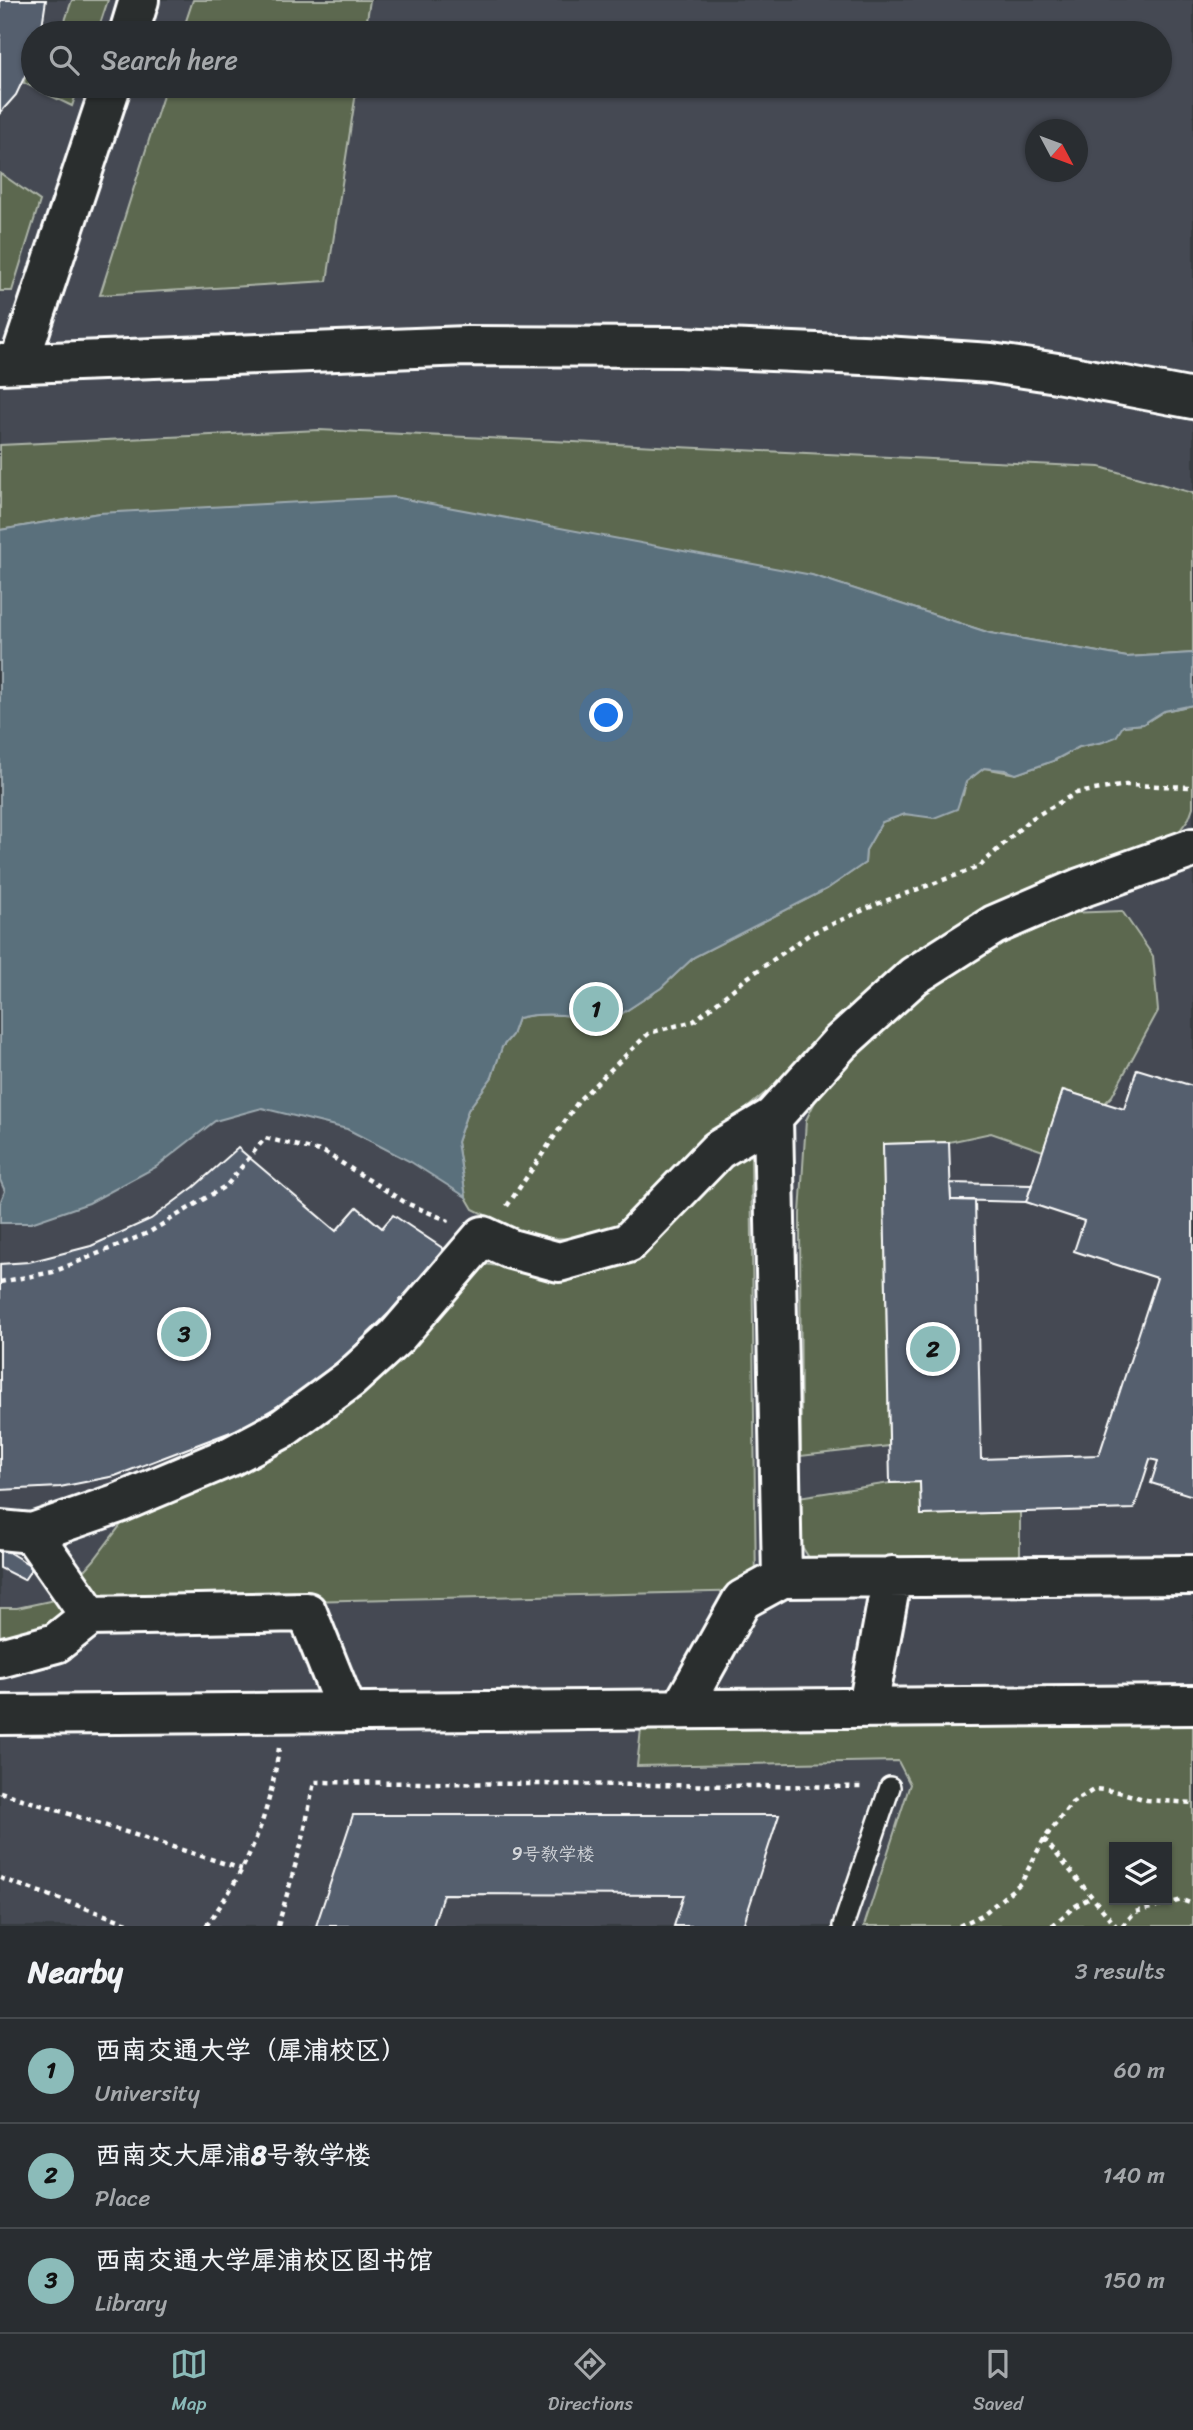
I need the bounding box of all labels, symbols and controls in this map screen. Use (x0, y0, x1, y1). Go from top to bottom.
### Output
search box (21, 21, 1172, 98)
text: Search here (101, 37, 238, 83)
icon: search (45, 41, 83, 79)
north arrow (1025, 119, 1088, 182)
your location (589, 698, 623, 732)
pin: 1 (573, 983, 619, 1035)
pin: 3 (161, 1308, 207, 1360)
pin: 2 (910, 1323, 956, 1375)
house number: 9号教学楼 (511, 1838, 595, 1870)
map controls (1109, 1842, 1172, 1905)
button: layers (1109, 1842, 1172, 1905)
text: Nearby (28, 1945, 123, 1999)
text: 3 results (1075, 1951, 1165, 1992)
text: 西南交通大学（犀浦校区） (95, 2027, 407, 2073)
text: 1 (46, 2050, 56, 2091)
text: 60 m (1114, 2050, 1165, 2091)
text: University (95, 2073, 200, 2114)
text: 西南交大犀浦8号教学楼 (95, 2132, 371, 2178)
text: 2 (44, 2155, 58, 2196)
text: 140 m (1103, 2155, 1165, 2196)
text: Place (95, 2178, 150, 2219)
text: 西南交通大学犀浦校区图书馆 (95, 2237, 433, 2283)
text: 3 (45, 2260, 57, 2301)
text: 150 m (1103, 2260, 1165, 2301)
text: Library (95, 2283, 167, 2324)
tab: Map (170, 2345, 208, 2420)
tab: Directions (548, 2345, 633, 2420)
tab: Saved (973, 2345, 1023, 2420)

